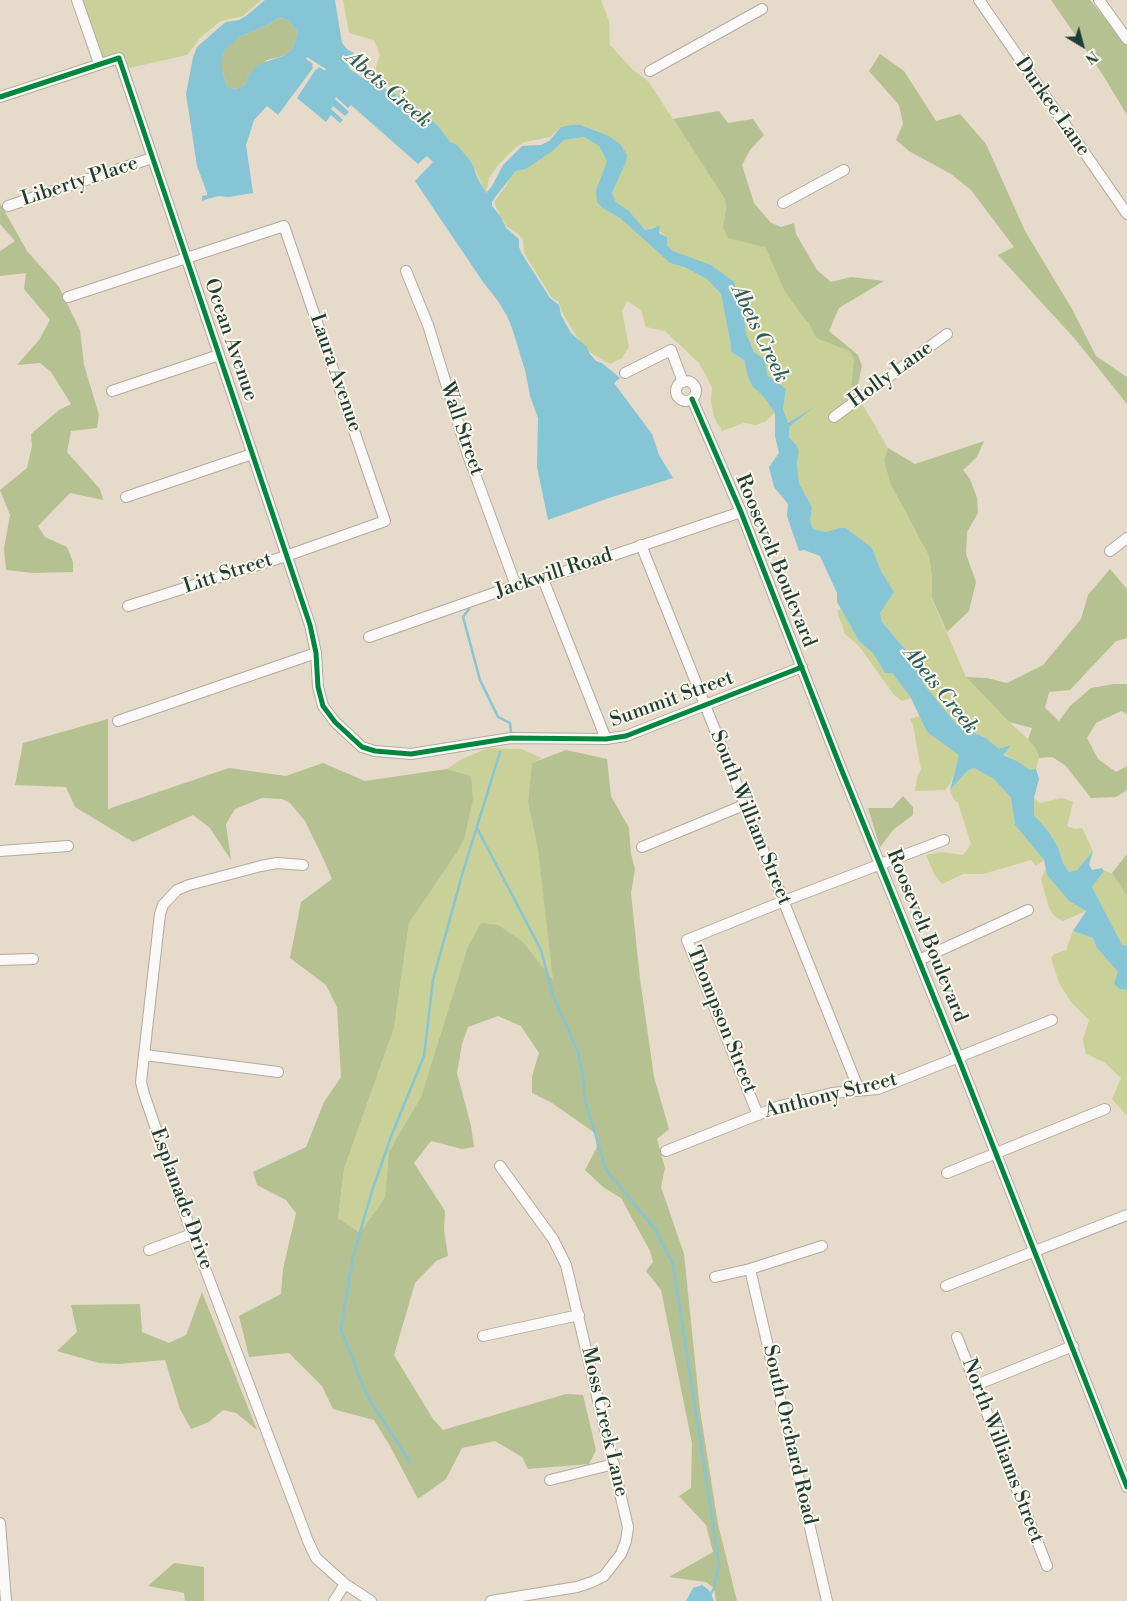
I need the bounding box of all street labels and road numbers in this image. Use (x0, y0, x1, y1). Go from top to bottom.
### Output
street label: Durkee Lane (1009, 53, 1095, 161)
street label: Liberty Place (19, 152, 141, 212)
street label: Ocean Avenue (198, 276, 262, 404)
street label: Laura Avenue (304, 311, 366, 435)
street label: Holly Lane (844, 336, 938, 414)
street label: Wall Street (434, 379, 488, 479)
street label: Roosevelt Boulevard (729, 471, 821, 651)
street label: Jackwill Road (492, 544, 616, 604)
street label: Litt Street (180, 548, 276, 600)
street label: Summit Street (607, 667, 737, 733)
street label: South William Street (704, 727, 796, 909)
street label: Roosevelt Boulevard (880, 846, 972, 1026)
street label: Thompson Street (681, 943, 761, 1097)
street label: Anthony Street (762, 1068, 900, 1124)
street label: Esplanade Drive (144, 1125, 218, 1273)
street label: South Orchard Road (757, 1343, 821, 1527)
street label: Moss Creek Lane (575, 1345, 633, 1499)
street label: North Williams Street (956, 1355, 1048, 1547)

